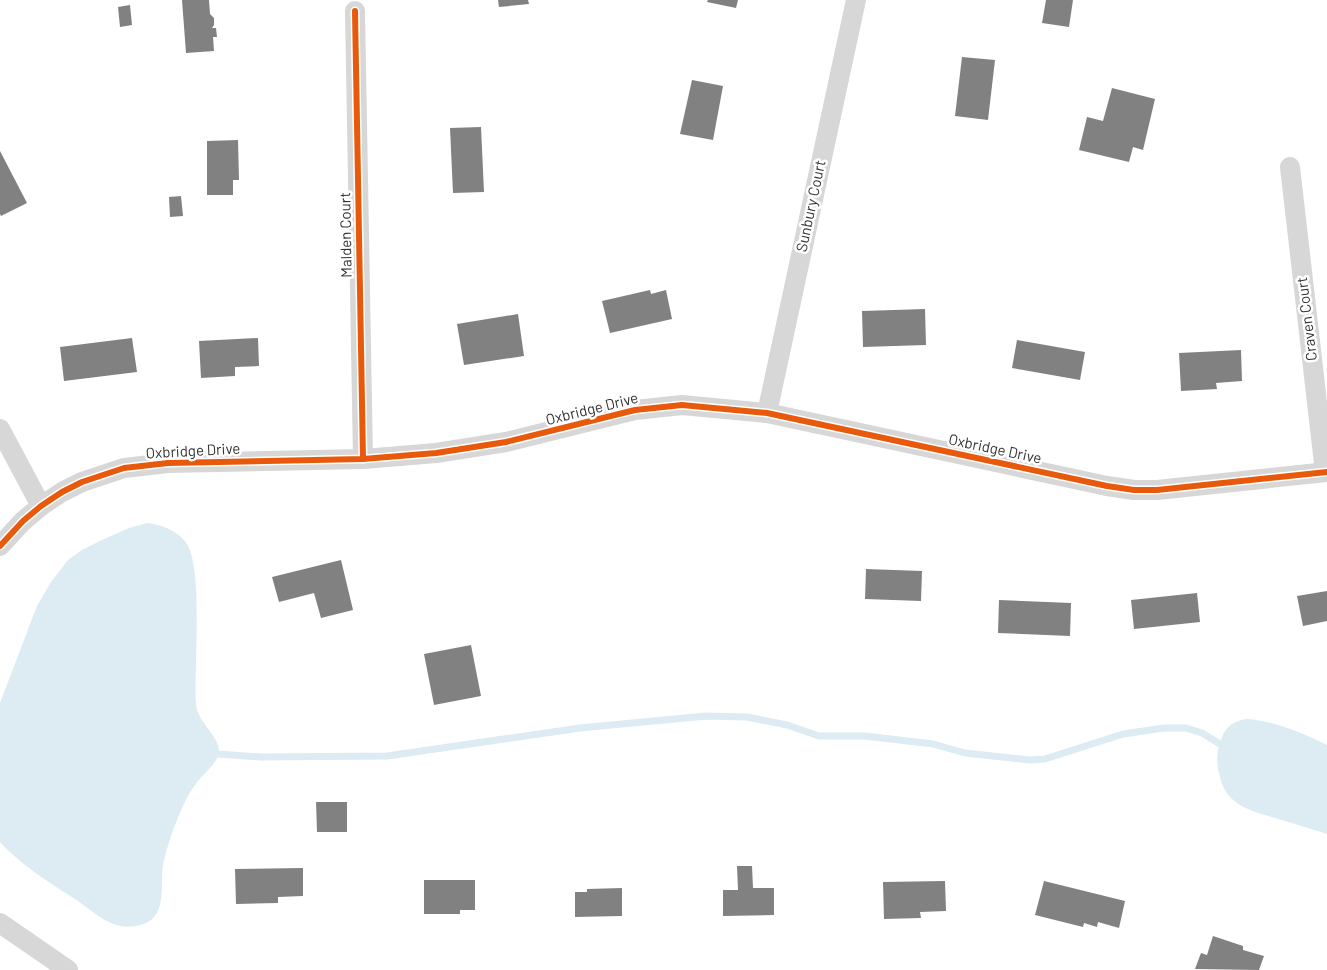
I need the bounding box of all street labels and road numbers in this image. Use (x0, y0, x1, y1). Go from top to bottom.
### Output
street label: Sunbury Court (792, 158, 829, 253)
street label: Malden Court (335, 192, 355, 278)
street label: Craven Court (1292, 276, 1320, 362)
street label: Oxbridge Drive (544, 388, 640, 428)
street label: Oxbridge Drive (947, 429, 1043, 467)
street label: Oxbridge Drive (145, 439, 241, 461)

